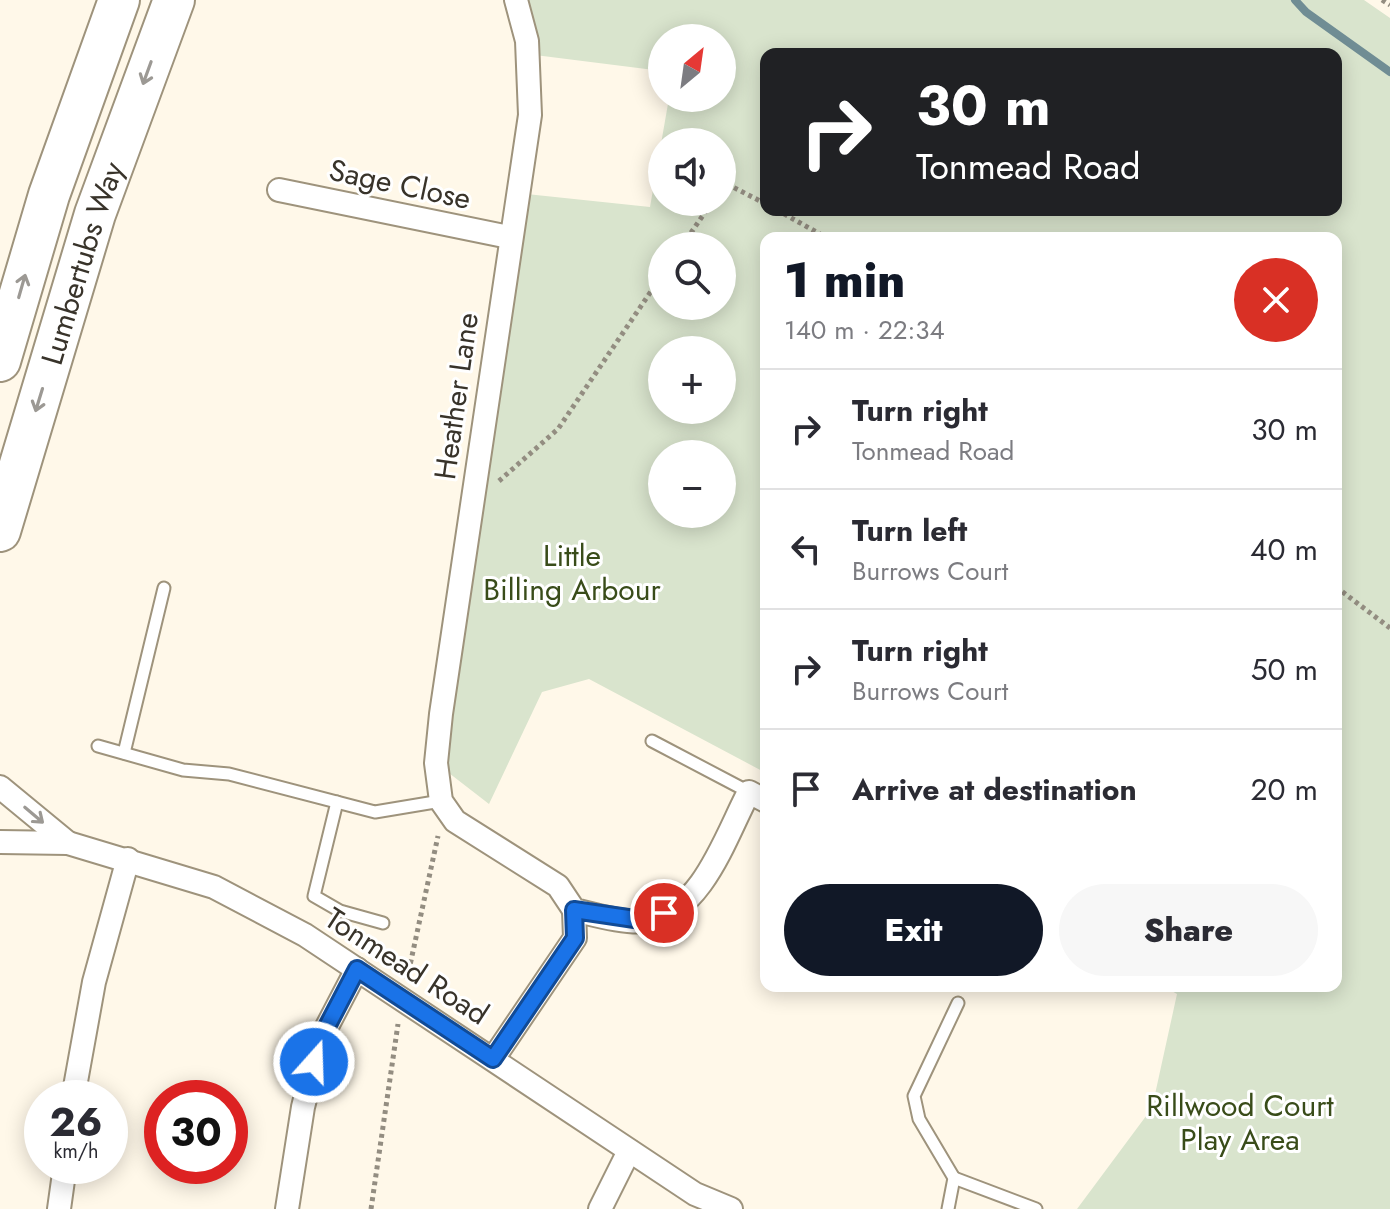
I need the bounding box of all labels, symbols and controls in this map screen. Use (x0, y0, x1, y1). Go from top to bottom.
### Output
north arrow (648, 24, 736, 112)
map controls (648, 24, 736, 528)
one-way arrow (138, 60, 153, 85)
text: 30 m (916, 65, 1051, 146)
icon: right (784, 80, 888, 184)
button: sound (648, 128, 736, 216)
text: Tonmead Road (916, 140, 1141, 192)
street label: Sage Close (325, 148, 475, 220)
street label: Lumbertubs Way (30, 155, 134, 370)
button: search (648, 232, 736, 320)
text: 1 min (784, 246, 905, 315)
button: close (1234, 258, 1318, 342)
one-way arrow (15, 274, 30, 300)
street label: Heather Lane (423, 310, 489, 482)
text: 140 m · 22:34 (784, 311, 945, 349)
button: + (648, 336, 736, 424)
one-way arrow (31, 386, 46, 412)
text: Turn right (852, 389, 988, 432)
icon: right (784, 407, 828, 451)
text: 30 m (1251, 408, 1318, 451)
text: Tonmead Road (852, 432, 1014, 470)
button: − (648, 440, 736, 528)
text: Turn left (852, 509, 967, 552)
icon: left (784, 527, 828, 571)
text: 40 m (1250, 528, 1318, 571)
park label: Little Billing Arbour (483, 534, 662, 611)
text: Burrows Court (852, 552, 1008, 590)
text: Turn right (852, 629, 988, 672)
icon: right (784, 647, 828, 691)
text: 50 m (1251, 648, 1318, 691)
text: Burrows Court (852, 672, 1008, 710)
icon: arrive (784, 767, 828, 811)
text: Arrive at destination (852, 768, 1137, 811)
text: 20 m (1251, 768, 1318, 811)
one-way arrow (23, 806, 44, 824)
pin (630, 879, 698, 947)
button: Exit (784, 884, 1043, 976)
button: Share (1059, 884, 1318, 976)
icon: arrive (642, 891, 686, 935)
street label: Tonmead Road (317, 897, 497, 1035)
position arrow (272, 1020, 356, 1104)
speed limit sign: 30 (144, 1080, 248, 1184)
park label: Rillwood Court Play Area (1146, 1084, 1334, 1161)
text: 26 (50, 1093, 103, 1151)
text: km/h (53, 1137, 99, 1166)

